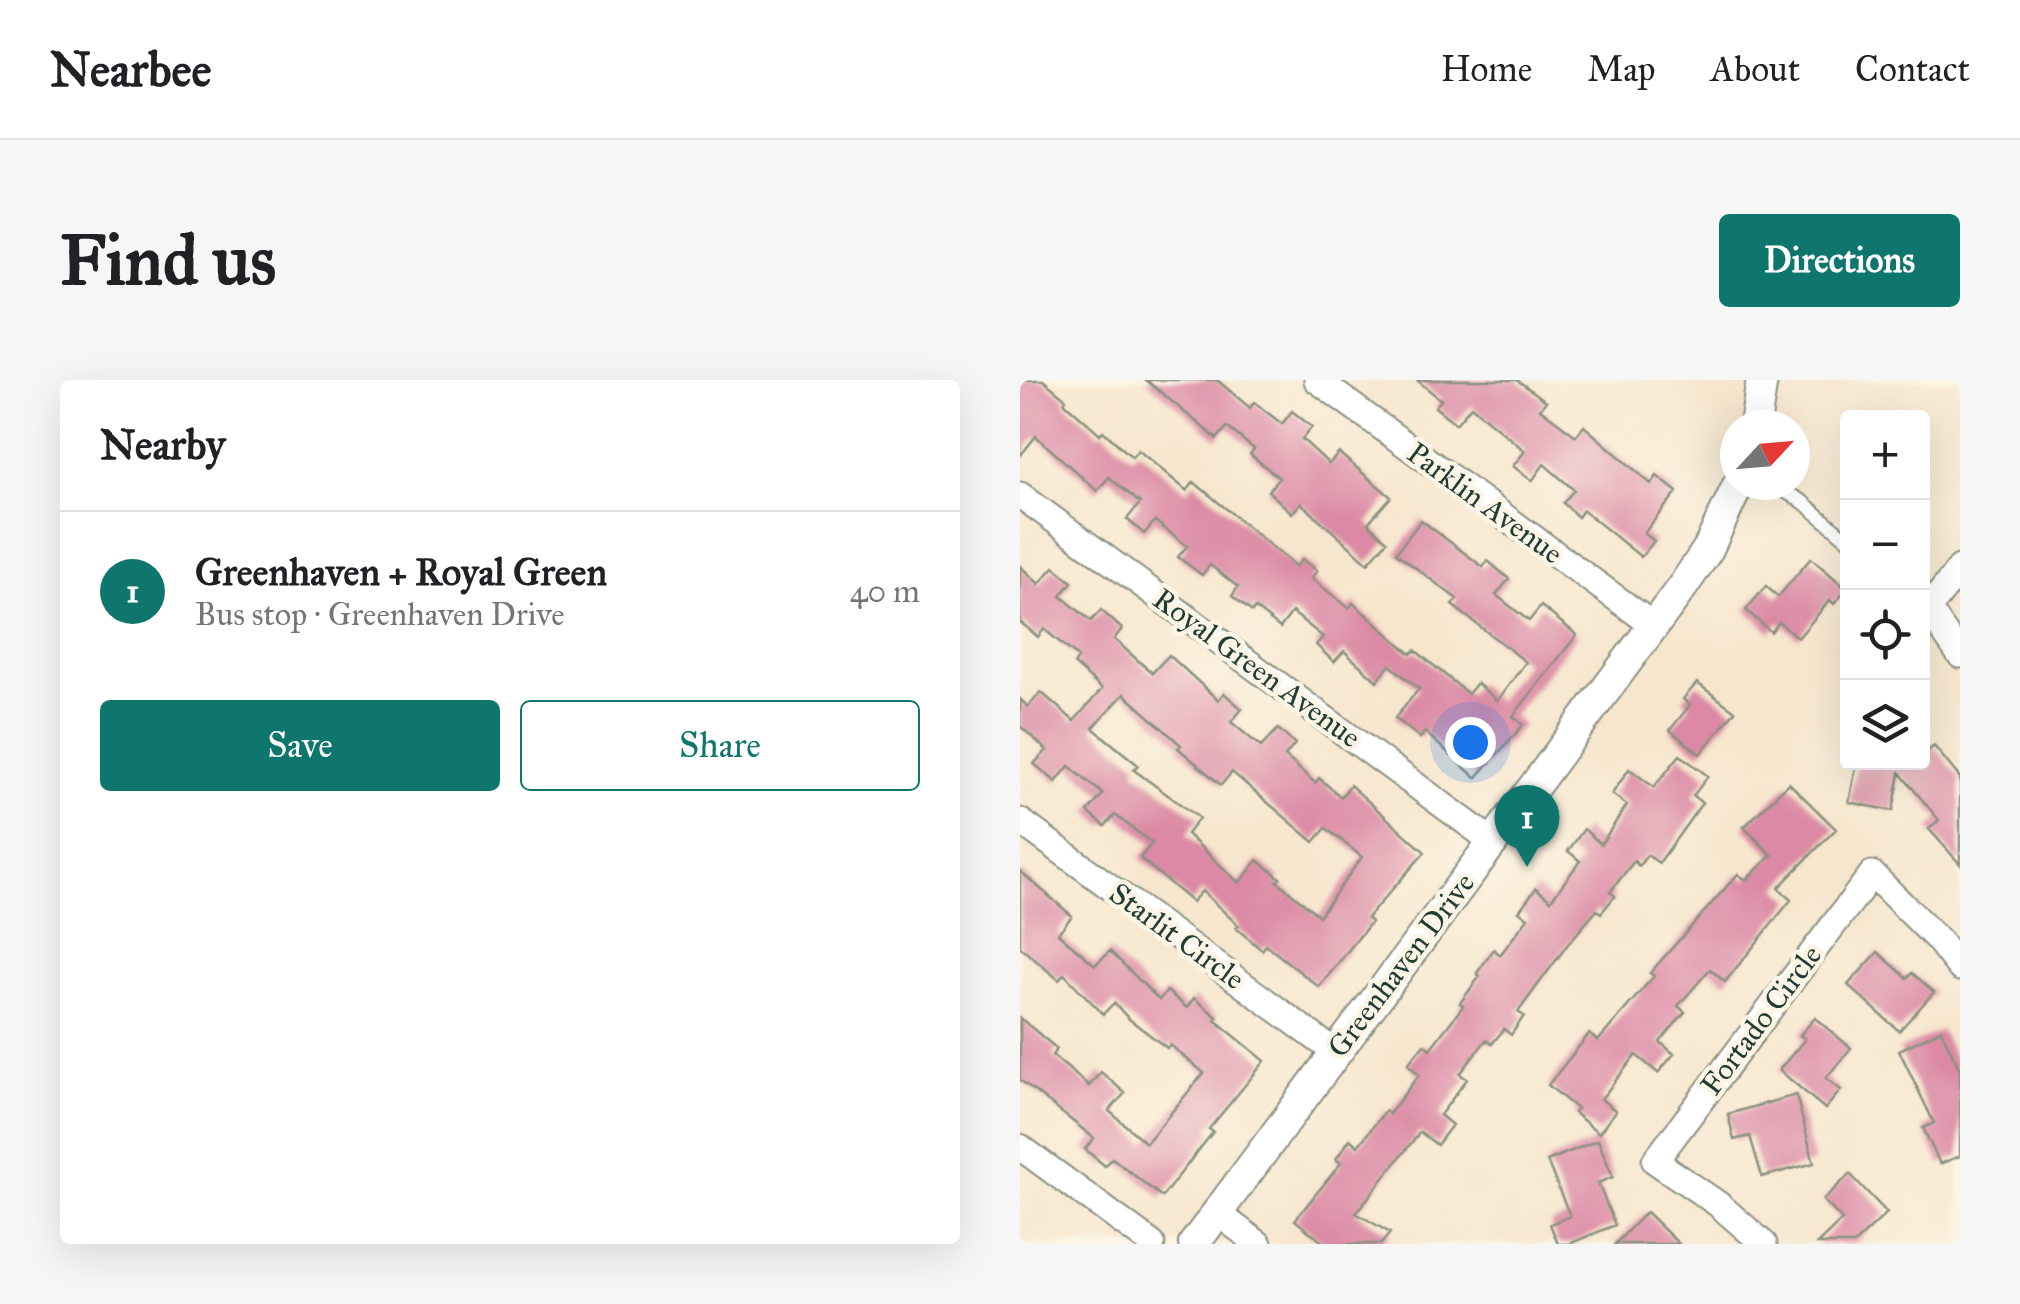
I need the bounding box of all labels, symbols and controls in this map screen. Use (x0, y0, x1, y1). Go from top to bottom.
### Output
text: Nearbee (50, 40, 211, 99)
text: Home (1441, 48, 1532, 91)
text: Map (1587, 48, 1656, 91)
text: About (1711, 48, 1800, 91)
text: Contact (1855, 48, 1970, 91)
button: Directions (1719, 214, 1960, 307)
text: Find us (60, 218, 276, 303)
north arrow (1720, 410, 1810, 500)
map controls (1840, 410, 1930, 770)
button: + (1840, 410, 1930, 500)
text: Nearby (100, 419, 225, 471)
street label: Parklin Avenue (1400, 435, 1570, 571)
button: − (1840, 500, 1930, 590)
text: Greenhaven + Royal Green (195, 549, 607, 595)
text: 1 (126, 572, 139, 611)
text: 40 m (850, 572, 920, 611)
street label: Royal Green Avenue (1146, 581, 1368, 755)
button: locate (1840, 590, 1930, 680)
text: Bus stop · Greenhaven Drive (195, 595, 565, 634)
button: layers (1840, 680, 1930, 770)
button: Save (100, 700, 500, 791)
button: Share (520, 700, 920, 791)
your location (1445, 717, 1496, 768)
pin: 1 (1494, 784, 1560, 867)
street label: Greenhaven Drive (1320, 866, 1482, 1064)
street label: Starlit Circle (1103, 875, 1251, 997)
street label: Fortado Circle (1693, 938, 1829, 1102)

